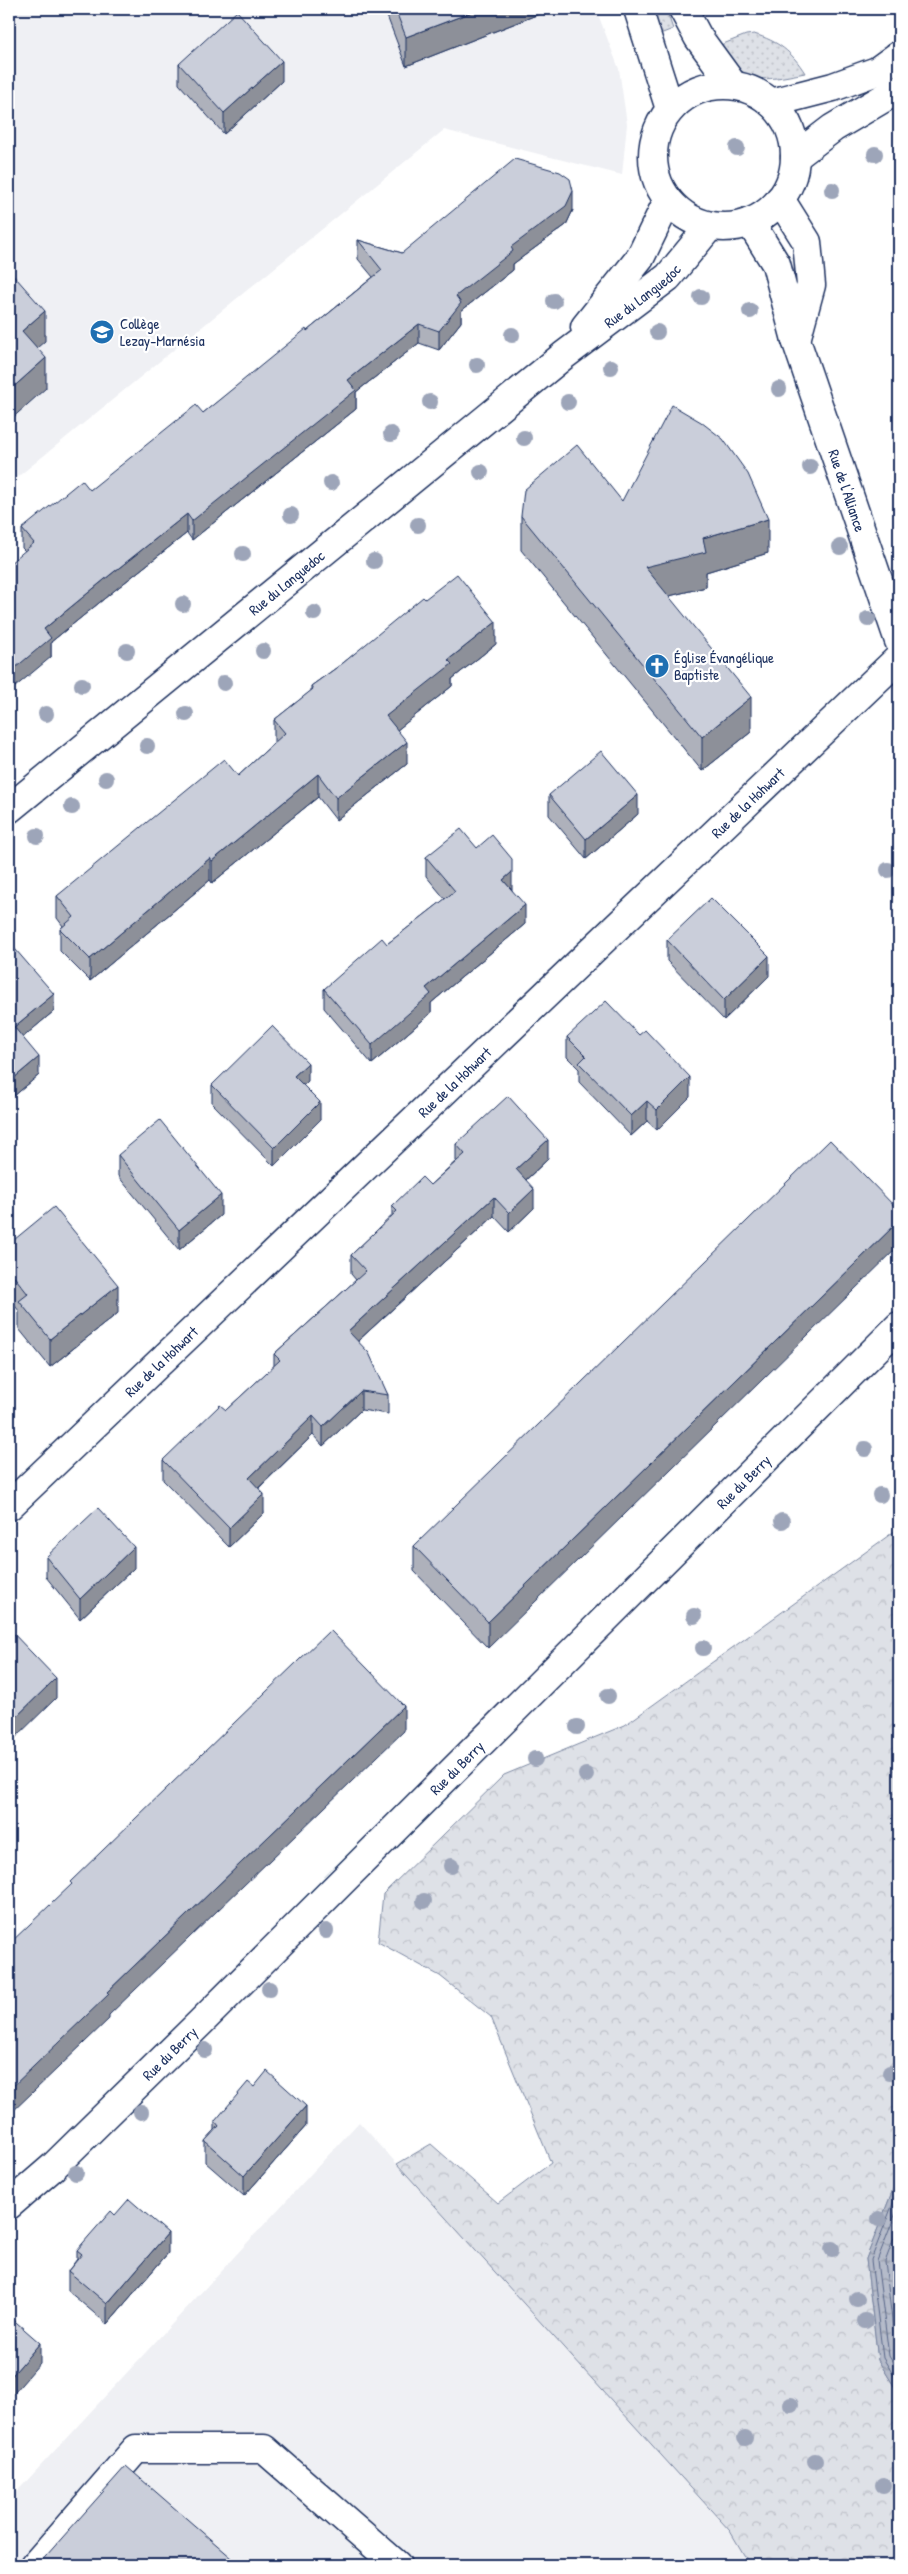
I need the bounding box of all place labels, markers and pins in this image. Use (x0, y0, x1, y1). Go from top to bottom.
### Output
place label: Collège Lezay-Marnésia (120, 313, 205, 351)
school or university icon: Collège Lezay-Marnésia (89, 319, 115, 345)
place label: Église Évangélique Baptiste (674, 647, 774, 685)
church icon: Église Évangélique Baptiste (644, 653, 670, 679)

